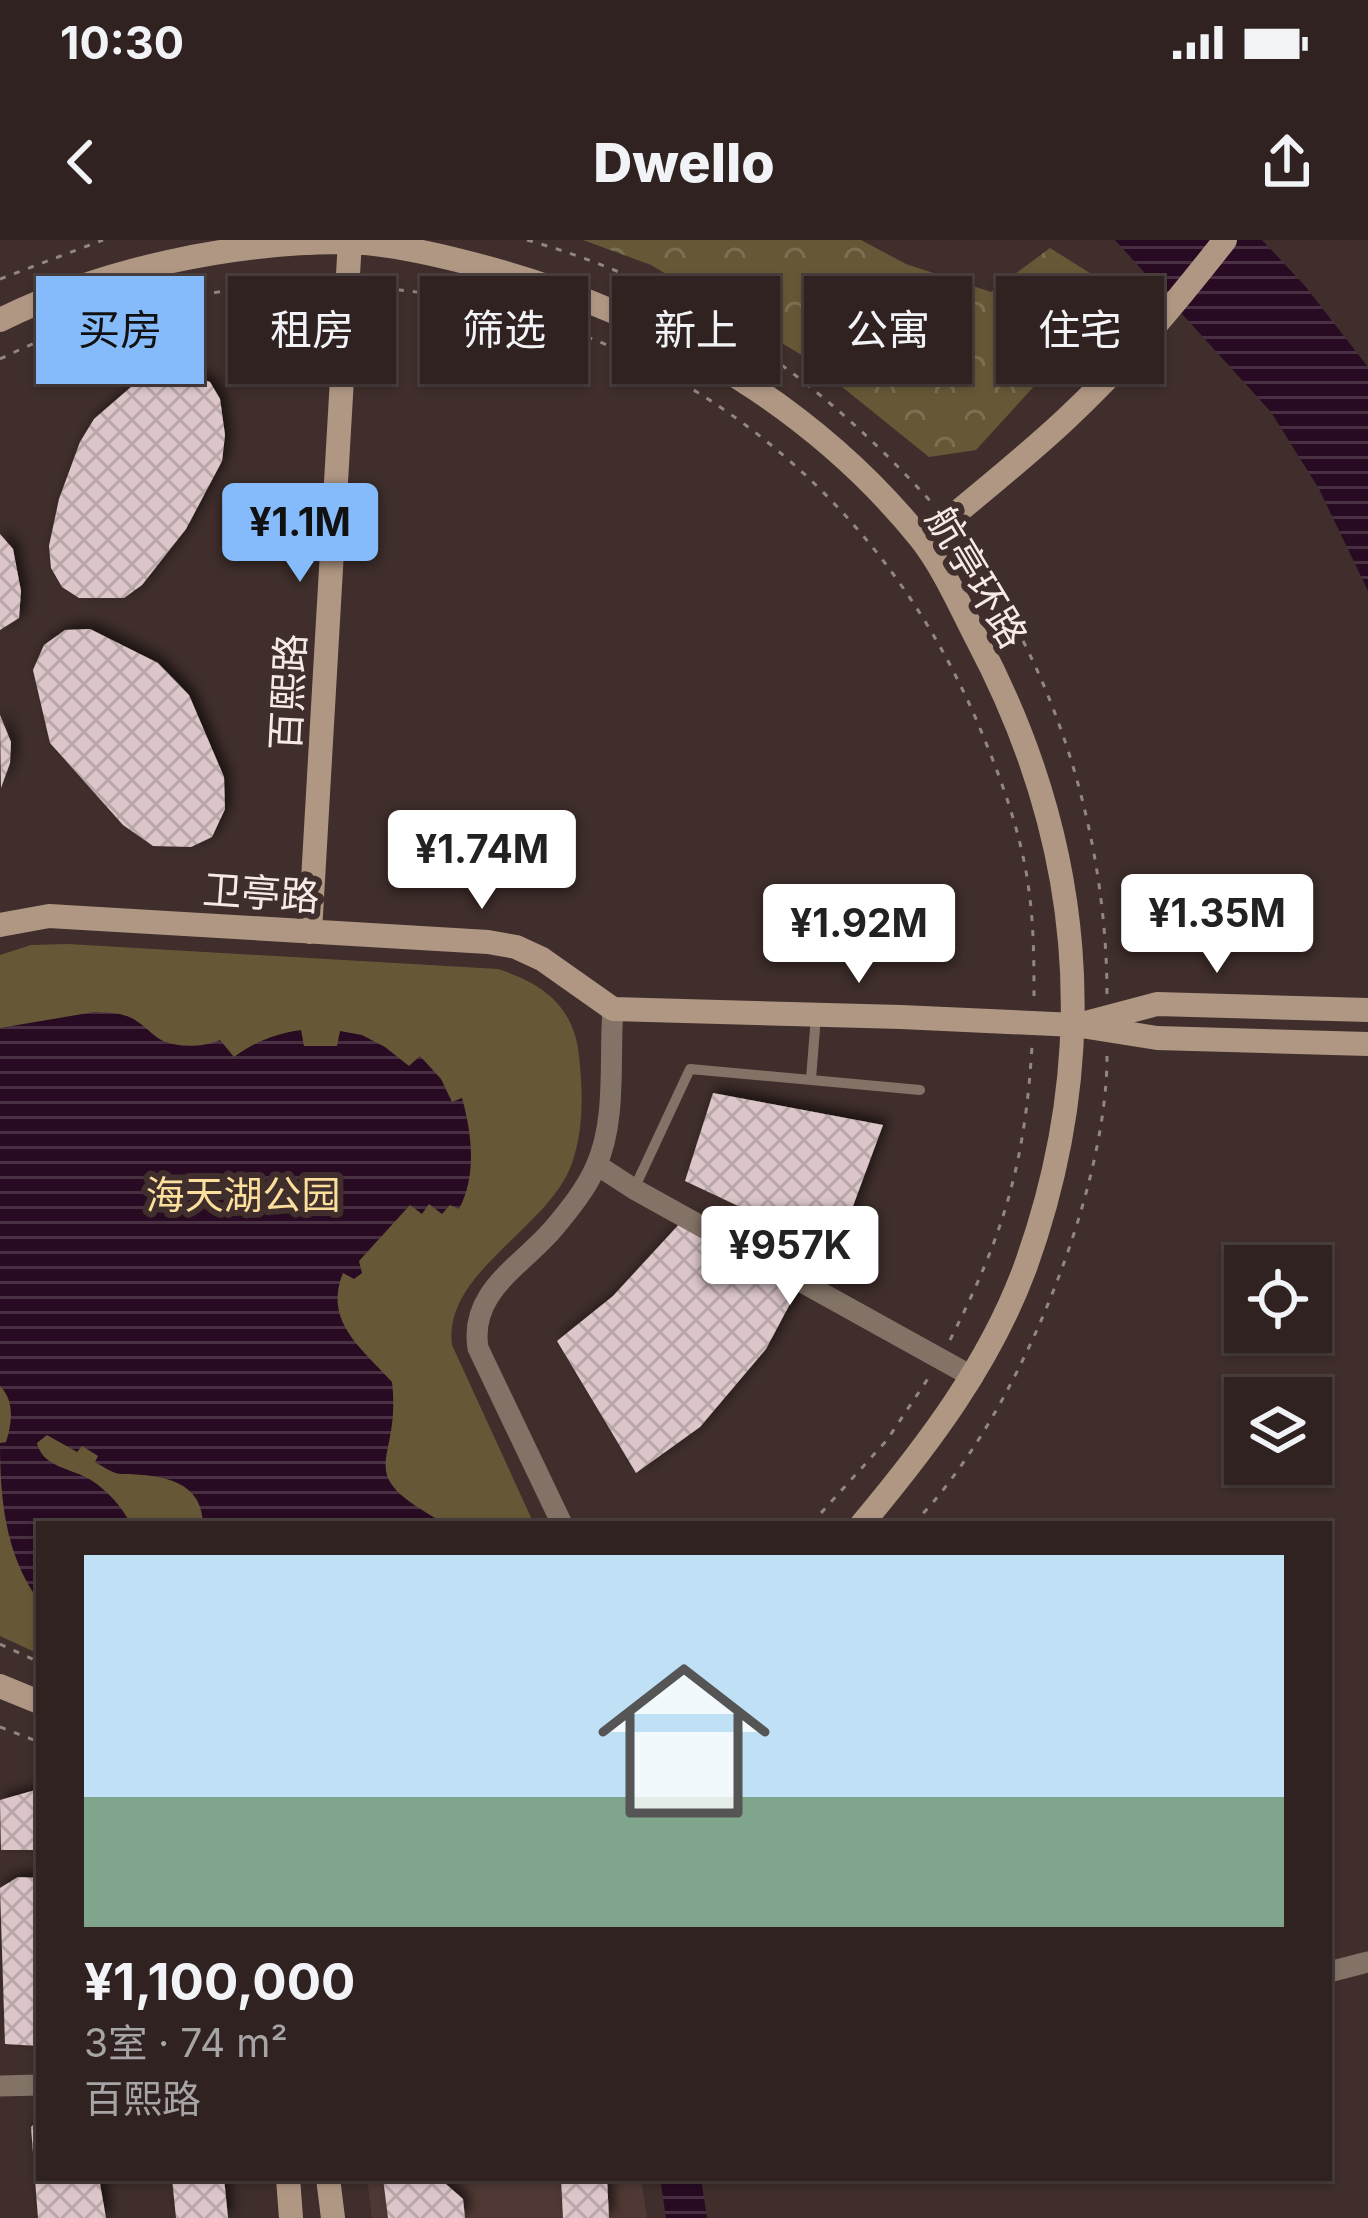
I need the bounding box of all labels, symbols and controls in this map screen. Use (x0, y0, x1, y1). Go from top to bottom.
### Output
text: 10:30 (60, 15, 184, 70)
icon: back (48, 129, 114, 195)
icon: share (1254, 129, 1320, 195)
text: Dwello (593, 130, 775, 195)
chip: 买房 (36, 276, 204, 384)
chip: 租房 (228, 276, 396, 384)
chip: 筛选 (420, 276, 588, 384)
chip: 新上 (612, 276, 780, 384)
chip: 公寓 (804, 276, 972, 384)
chip: 住宅 (996, 276, 1164, 384)
pin: ¥1.1M (216, 483, 384, 585)
text: ¥1.1M (249, 498, 351, 545)
street label: 航亭环路 (917, 498, 1038, 656)
street label: 百熙路 (261, 632, 314, 752)
pin: ¥1.74M (384, 810, 580, 912)
text: ¥1.74M (415, 825, 549, 872)
street label: 卫亭路 (201, 865, 321, 920)
pin: ¥1.35M (1119, 874, 1315, 976)
pin: ¥1.92M (761, 884, 957, 986)
text: ¥1.35M (1148, 889, 1286, 936)
text: ¥1.92M (790, 899, 928, 946)
park label: 海天湖公园 (145, 1171, 341, 1218)
pin: ¥957K (706, 1206, 874, 1308)
text: ¥957K (728, 1221, 852, 1268)
map controls (1224, 1245, 1332, 1485)
button: locate (1224, 1245, 1332, 1353)
button: layers (1224, 1377, 1332, 1485)
icon: home (576, 1633, 792, 1849)
text: ¥1,100,000 (84, 1951, 356, 2012)
text: 3室 · 74 m² (84, 2019, 288, 2066)
text: 百熙路 (84, 2075, 201, 2122)

